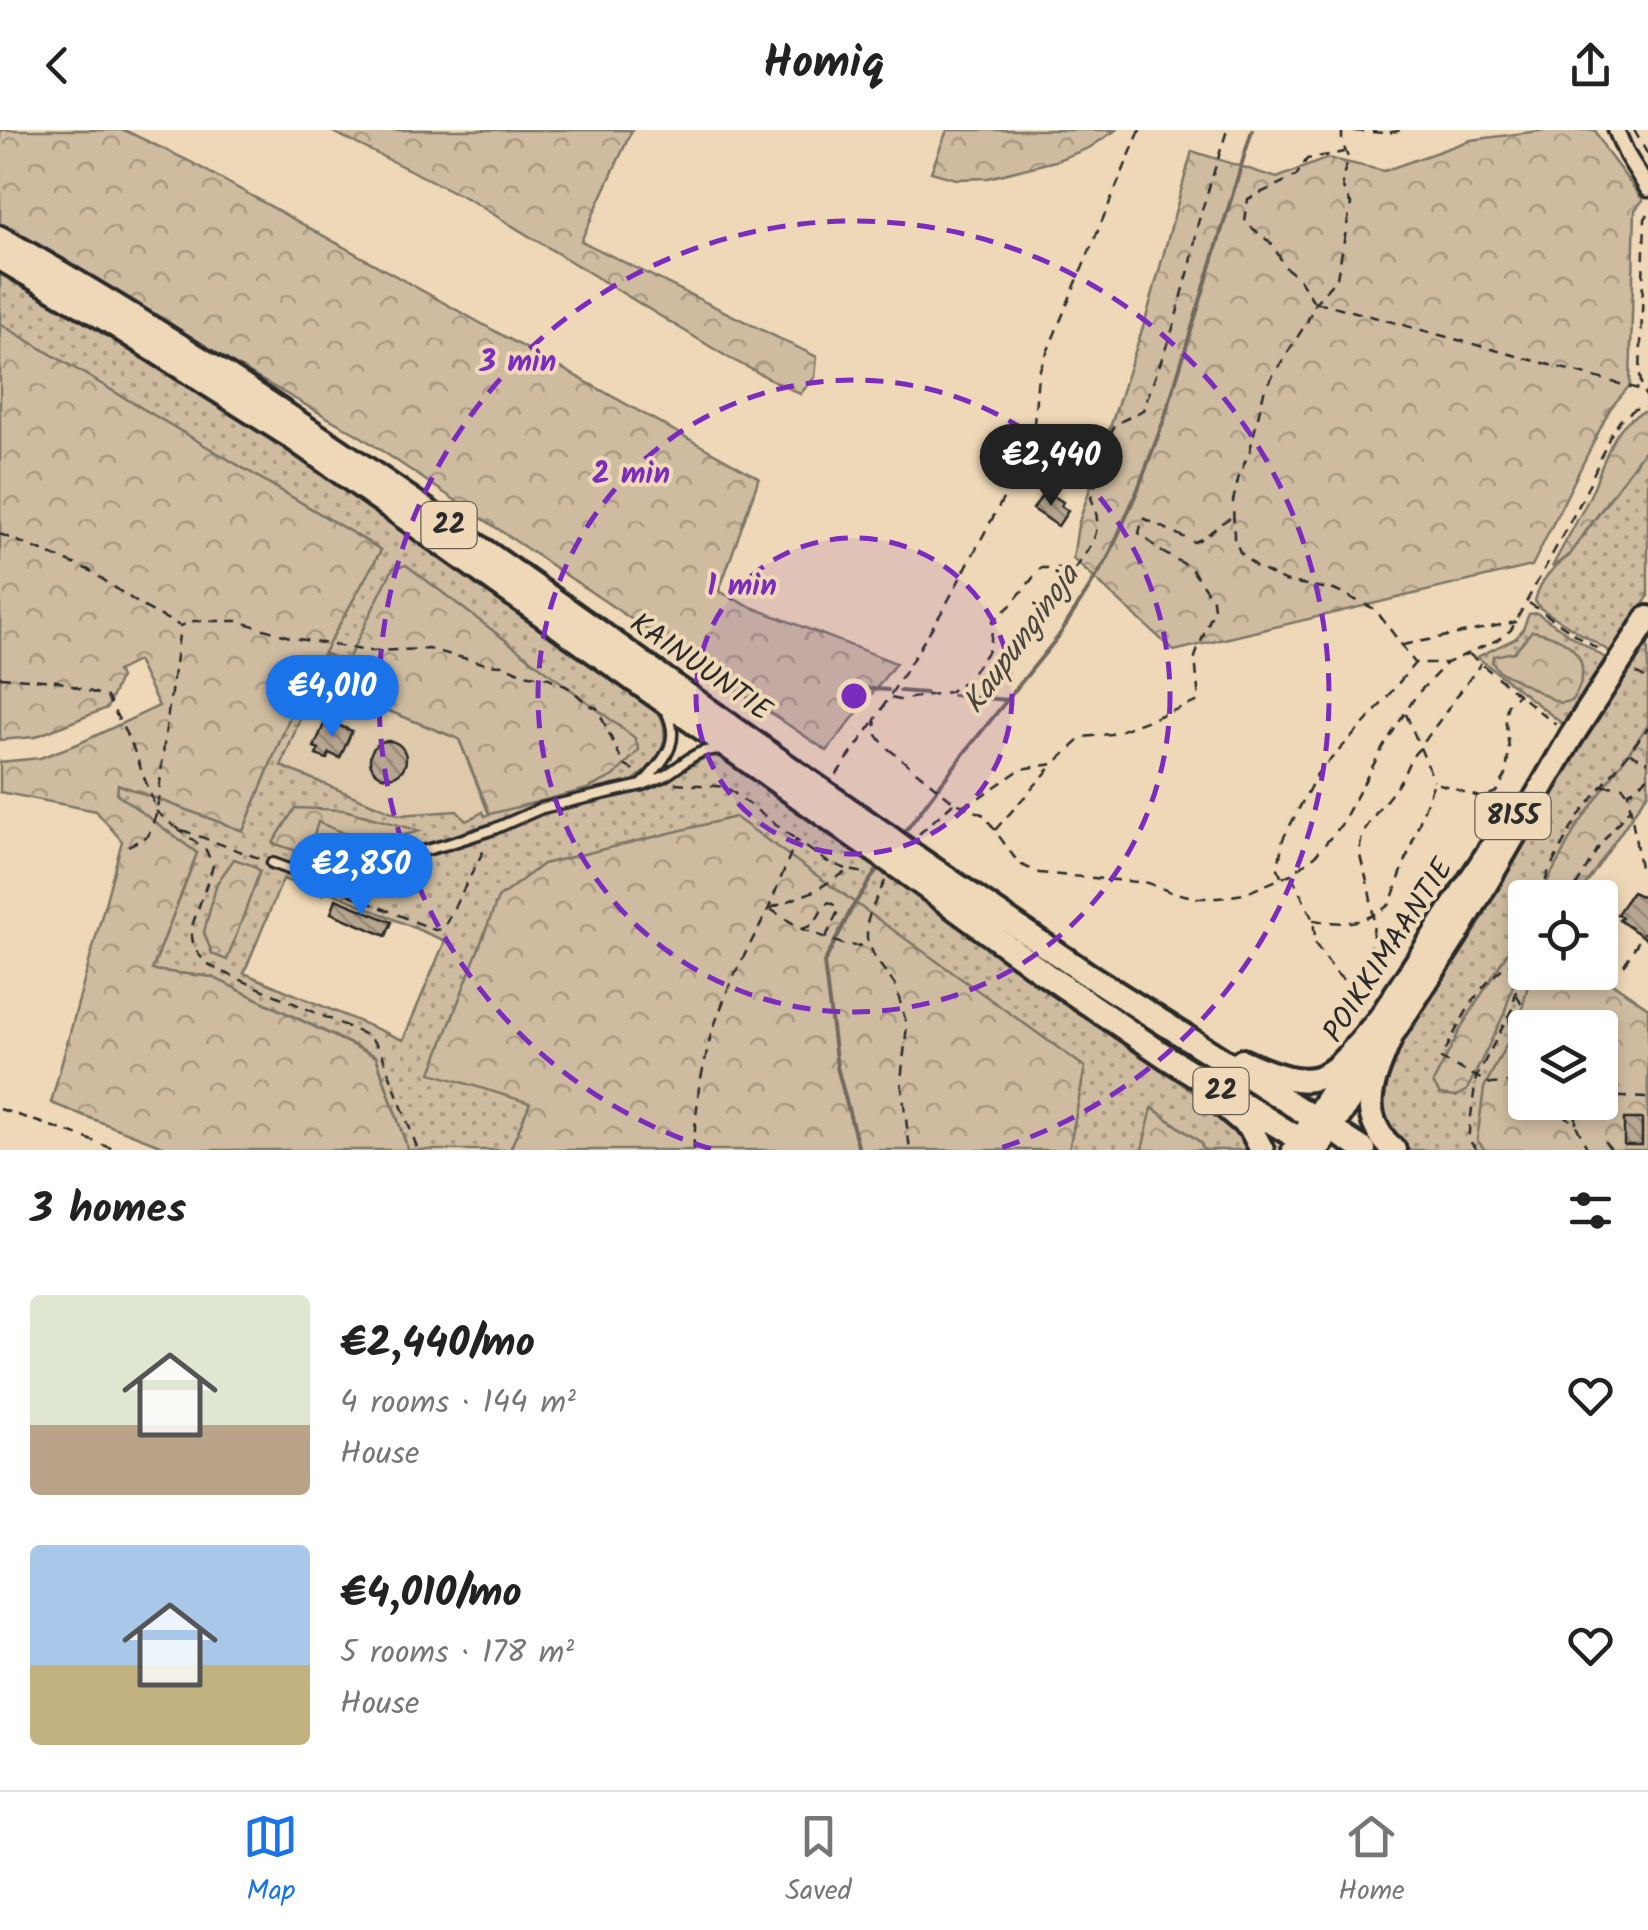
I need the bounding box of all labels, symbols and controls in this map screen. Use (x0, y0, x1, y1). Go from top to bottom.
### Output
text: Homiq (763, 29, 885, 101)
icon: back (30, 38, 85, 93)
icon: share (1563, 38, 1618, 93)
text: 3 min (479, 339, 556, 387)
pin: €2,440 (970, 424, 1132, 509)
text: €2,440 (1002, 431, 1100, 482)
text: 2 min (592, 451, 670, 499)
road number: 22 (422, 502, 476, 548)
water label: Kaupunginoja (950, 553, 1095, 726)
text: 1 min (707, 563, 777, 611)
street label: KAINUUNTIE (619, 601, 782, 736)
pin: €4,010 (251, 655, 413, 740)
text: €4,010 (288, 662, 376, 713)
centre of rings (836, 678, 872, 714)
road number: 8155 (1476, 793, 1550, 839)
pin: €2,850 (280, 833, 442, 918)
text: €2,850 (312, 840, 410, 891)
street label: POIKKIMAANTIE (1311, 848, 1468, 1053)
map controls (1508, 880, 1618, 1120)
button: locate (1508, 880, 1618, 990)
button: layers (1508, 1010, 1618, 1120)
road number: 22 (1194, 1068, 1248, 1114)
text: 3 homes (30, 1177, 186, 1244)
icon: filters (1563, 1183, 1618, 1238)
text: €2,440/mo (340, 1311, 535, 1378)
icon: home (110, 1335, 230, 1455)
icon: heart (1563, 1368, 1618, 1423)
text: 4 rooms · 144 m² (340, 1378, 576, 1429)
text: House (340, 1429, 419, 1480)
text: €4,010/mo (340, 1561, 522, 1628)
icon: home (110, 1585, 230, 1705)
icon: heart (1563, 1618, 1618, 1673)
text: 5 rooms · 178 m² (340, 1628, 574, 1679)
text: House (340, 1679, 419, 1730)
tab: Map (243, 1809, 298, 1914)
tab: Saved (785, 1809, 852, 1914)
tab: Home (1338, 1809, 1405, 1914)

